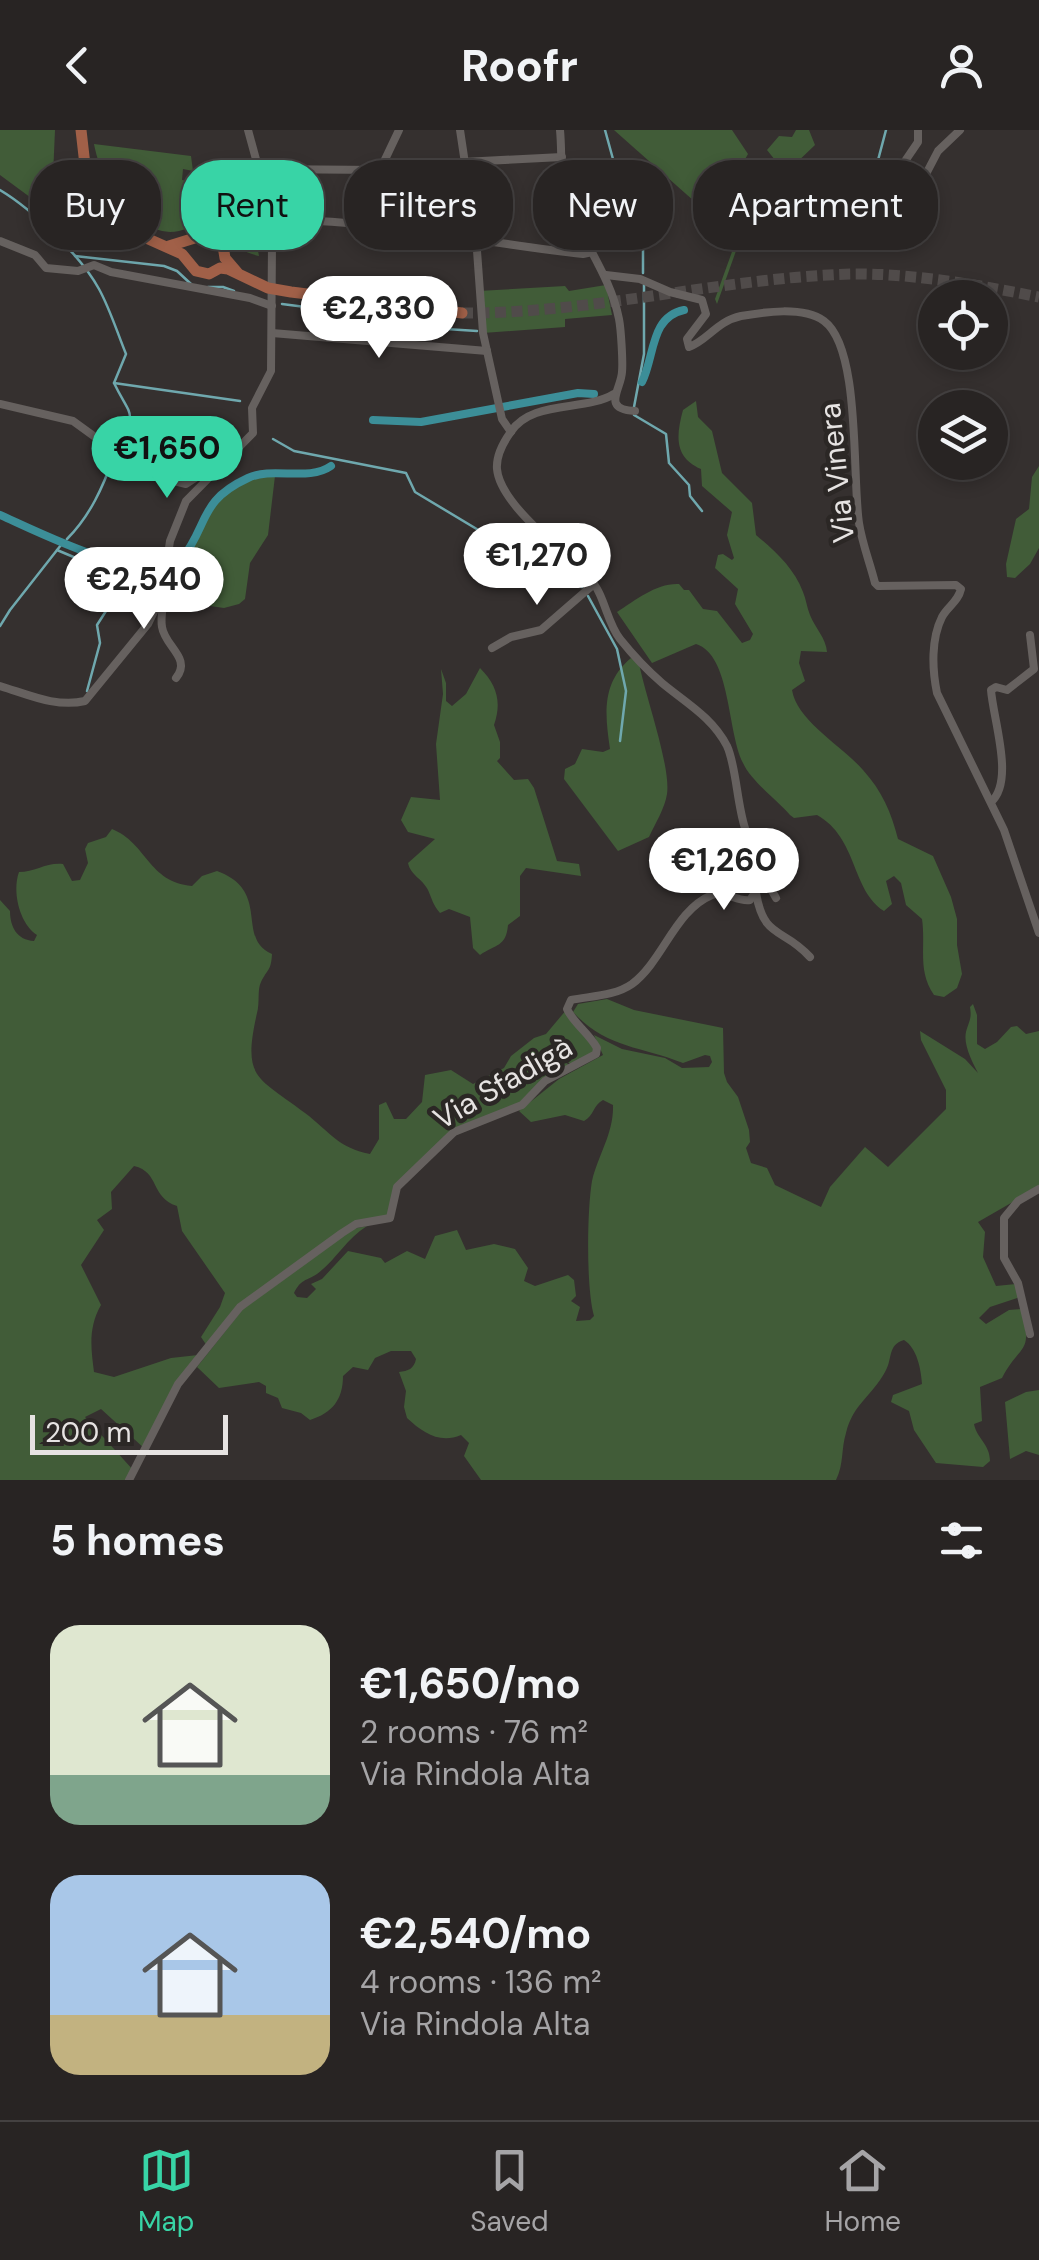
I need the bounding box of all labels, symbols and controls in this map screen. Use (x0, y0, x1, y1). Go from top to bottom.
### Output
text: Roofr (461, 36, 578, 95)
icon: back (50, 38, 105, 93)
icon: person (934, 38, 989, 93)
chip: Buy (30, 160, 161, 250)
chip: Rent (181, 160, 324, 250)
chip: Filters (344, 160, 513, 250)
chip: New (533, 160, 673, 250)
chip: Apartment (693, 160, 938, 250)
pin: €2,330 (298, 276, 460, 361)
map controls (918, 280, 1008, 480)
button: locate (918, 280, 1008, 370)
text: €2,330 (323, 287, 435, 329)
button: layers (918, 390, 1008, 480)
street label: Via Vinera (810, 401, 863, 545)
pin: €1,650 (86, 416, 248, 501)
text: €1,650 (114, 427, 220, 469)
pin: €1,270 (456, 523, 618, 608)
text: €1,270 (486, 534, 588, 576)
pin: €2,540 (63, 547, 225, 632)
text: €2,540 (87, 558, 201, 600)
pin: €1,260 (643, 828, 805, 913)
text: €1,260 (671, 839, 777, 881)
street label: Via Sfadigà (426, 1027, 579, 1138)
scale bar (30, 1410, 228, 1454)
text: 200 m (45, 1414, 132, 1451)
text: 5 homes (50, 1513, 225, 1568)
icon: filters (934, 1513, 989, 1568)
text: €1,650/mo (360, 1656, 581, 1711)
icon: home (130, 1665, 250, 1785)
text: 2 rooms · 76 m² (360, 1711, 588, 1753)
text: Via Rindola Alta (360, 1753, 591, 1795)
text: €2,540/mo (360, 1906, 591, 1961)
icon: home (130, 1915, 250, 2035)
text: 4 rooms · 136 m² (360, 1961, 602, 2003)
text: Via Rindola Alta (360, 2003, 591, 2045)
tab: Map (138, 2143, 194, 2240)
tab: Saved (470, 2143, 549, 2240)
tab: Home (825, 2143, 901, 2240)

